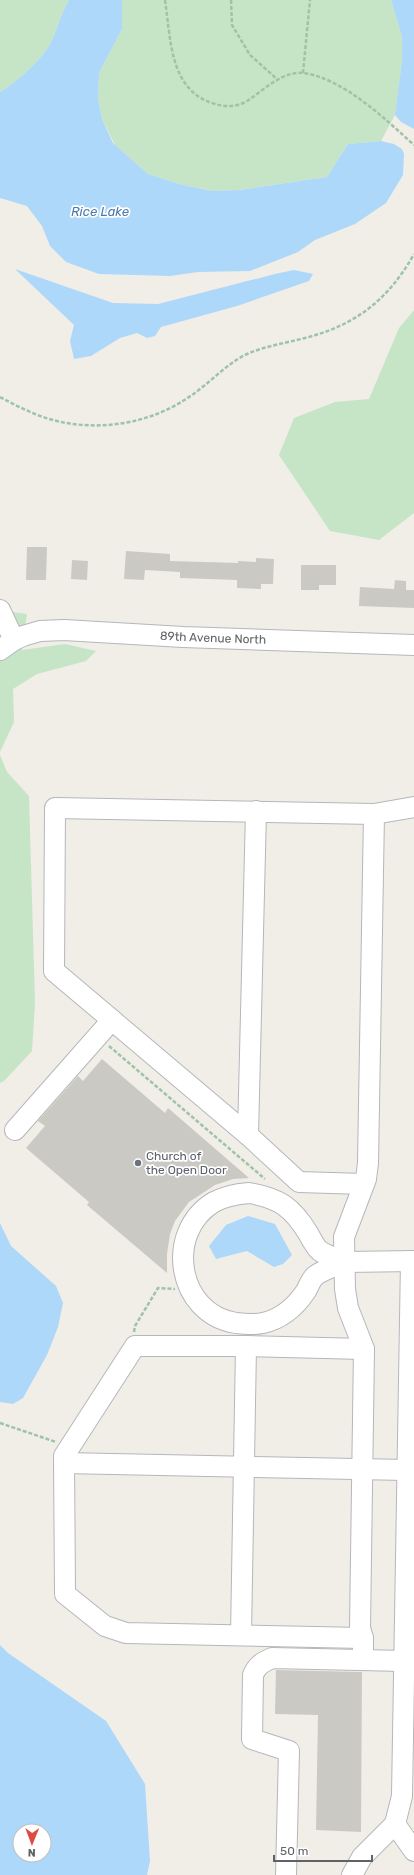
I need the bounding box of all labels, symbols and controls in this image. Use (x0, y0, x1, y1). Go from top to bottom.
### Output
water label: Rice Lake (71, 204, 129, 219)
street label: 89th Avenue North (159, 629, 266, 647)
place label: Church of the Open Door (146, 1149, 227, 1177)
marker: Church of the Open Door (133, 1158, 143, 1168)
north arrow (12, 1823, 52, 1863)
scale bar (274, 1837, 372, 1863)
text: 50 m (280, 1844, 308, 1858)
text: N (28, 1846, 36, 1859)

